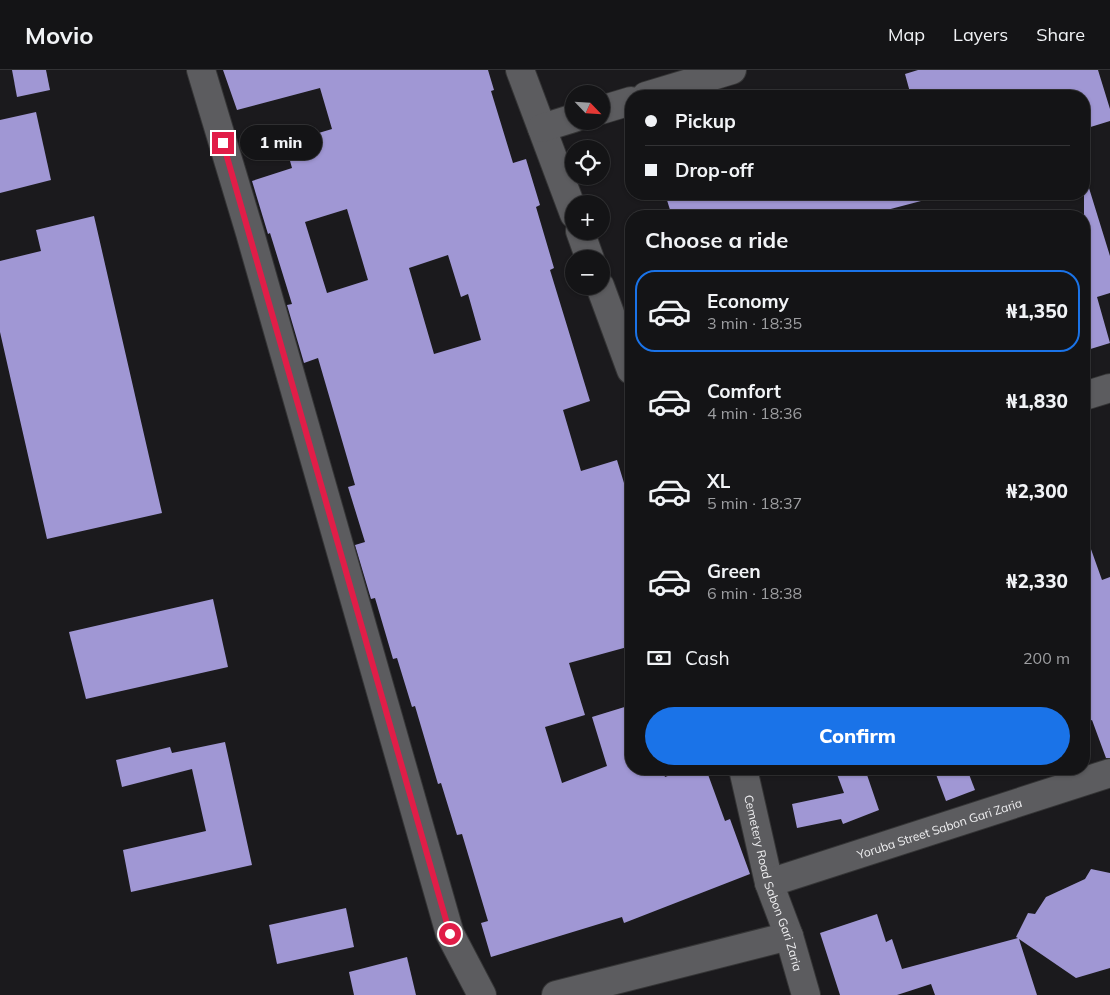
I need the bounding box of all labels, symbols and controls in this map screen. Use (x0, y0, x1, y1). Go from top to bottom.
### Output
text: Movio (25, 20, 93, 50)
text: Map (888, 23, 925, 46)
text: Layers (953, 23, 1008, 46)
text: Share (1036, 23, 1085, 46)
north arrow (565, 85, 610, 130)
map controls (565, 85, 610, 295)
text: Pickup (675, 109, 736, 133)
callout: 1 min (240, 126, 323, 160)
route end (212, 132, 234, 154)
text: 1 min (260, 132, 302, 152)
button: locate (565, 140, 610, 185)
text: Drop-off (675, 158, 753, 182)
button: + (565, 195, 610, 240)
text: Choose a ride (645, 226, 788, 254)
button: − (565, 250, 610, 295)
icon: car (647, 289, 692, 334)
text: Economy (707, 289, 789, 313)
text: ₦1,350 (1006, 299, 1068, 323)
text: 3 min · 18:35 (707, 313, 802, 333)
icon: car (647, 379, 692, 424)
text: Comfort (707, 379, 781, 403)
text: ₦1,830 (1006, 389, 1068, 413)
text: 4 min · 18:36 (707, 403, 802, 423)
icon: car (647, 469, 692, 514)
text: XL (707, 469, 730, 493)
text: ₦2,300 (1006, 479, 1068, 503)
text: 5 min · 18:37 (707, 493, 802, 513)
icon: car (647, 559, 692, 604)
text: Green (707, 559, 761, 583)
text: ₦2,330 (1006, 569, 1068, 593)
text: 6 min · 18:38 (707, 583, 802, 603)
icon: cash (645, 644, 673, 672)
text: Cash (685, 646, 730, 670)
text: 200 m (1023, 648, 1070, 668)
button: Confirm (645, 707, 1070, 765)
street label: Cemetery Road Sabon Gari Zaria (742, 793, 806, 973)
street label: Yoruba Street Sabon Gari Zaria (854, 794, 1024, 862)
route start (439, 923, 461, 945)

